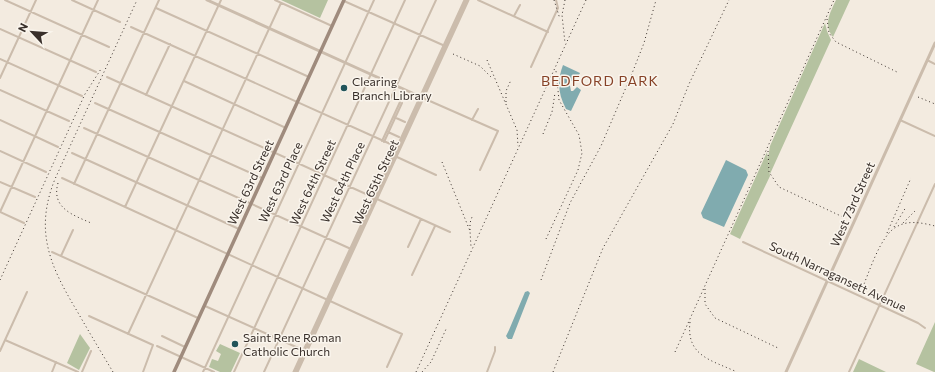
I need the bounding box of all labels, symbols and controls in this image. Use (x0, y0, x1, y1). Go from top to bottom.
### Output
north arrow (12, 12, 52, 52)
text: N (15, 21, 30, 34)
district label: BEDFORD PARK (541, 72, 659, 89)
place label: Clearing Branch Library (352, 74, 432, 102)
marker: Clearing Branch Library (339, 83, 349, 93)
street label: West 63rd Street (224, 137, 276, 227)
street label: West 64th Street (286, 137, 338, 227)
street label: West 65th Street (349, 137, 401, 227)
street label: West 63rd Place (255, 139, 305, 225)
street label: West 64th Place (317, 139, 367, 225)
street label: West 73rd Street (827, 159, 877, 249)
street label: South Narragansett Avenue (767, 238, 909, 314)
place label: Saint Rene Roman Catholic Church (243, 330, 341, 358)
marker: Saint Rene Roman Catholic Church (230, 339, 240, 349)

